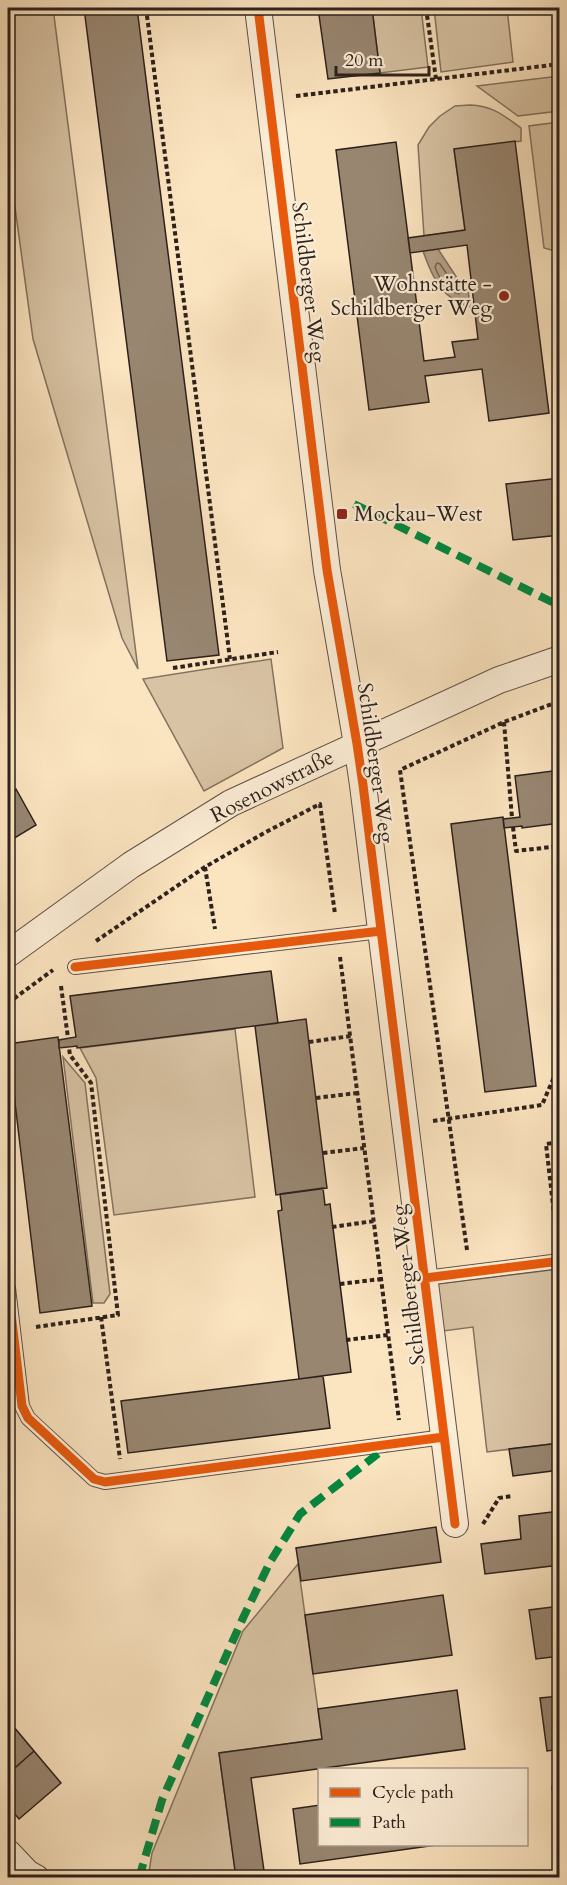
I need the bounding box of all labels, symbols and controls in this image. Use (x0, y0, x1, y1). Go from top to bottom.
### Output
scale bar (336, 39, 429, 77)
text: 20 m (345, 48, 384, 73)
street label: Schildberger Weg (284, 200, 333, 364)
place label: Wohnstätte - Schildberger Weg (330, 270, 492, 323)
marker: Wohnstätte - Schildberger Weg (497, 289, 511, 303)
place label: Mockau-West (354, 500, 483, 529)
marker: Mockau-West (335, 507, 349, 521)
street label: Schildberger Weg (350, 681, 401, 845)
street label: Rosenowstraße (205, 743, 339, 830)
street label: Schildberger Weg (384, 1203, 433, 1367)
legend (318, 1768, 528, 1846)
text: Cycle path (372, 1780, 454, 1805)
text: Path (372, 1810, 406, 1835)

